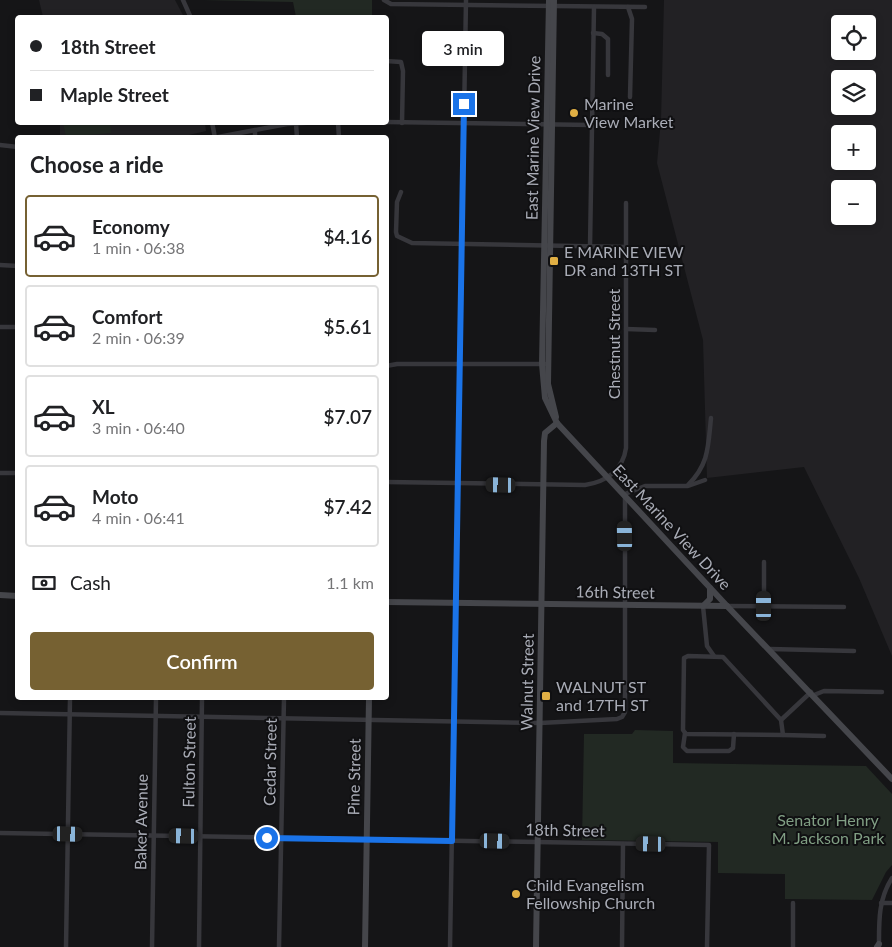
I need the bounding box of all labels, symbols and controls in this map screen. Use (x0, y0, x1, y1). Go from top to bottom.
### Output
map controls (831, 15, 876, 225)
button: locate (831, 15, 876, 60)
callout: 3 min (423, 32, 505, 66)
text: 18th Street (60, 35, 156, 58)
text: 3 min (443, 39, 483, 58)
street label: East Marine View Drive (522, 56, 543, 220)
button: layers (831, 70, 876, 115)
text: Maple Street (60, 83, 169, 106)
route end (453, 93, 475, 115)
place label: Marine View Market (584, 94, 674, 131)
marker: Marine View Market (568, 107, 580, 119)
button: + (831, 125, 876, 170)
text: Choose a ride (30, 151, 164, 178)
button: − (831, 180, 876, 225)
icon: car (32, 214, 77, 259)
text: Economy (92, 215, 170, 238)
text: $4.16 (323, 225, 372, 248)
text: 1 min · 06:38 (92, 238, 185, 257)
place label: E MARINE VIEW DR and 13TH ST (564, 242, 684, 279)
marker: E MARINE VIEW DR and 13TH ST (548, 255, 560, 267)
street label: Chestnut Street (604, 288, 623, 399)
icon: car (32, 304, 77, 349)
text: Comfort (92, 305, 163, 328)
text: $5.61 (323, 315, 372, 338)
text: 2 min · 06:39 (92, 328, 185, 347)
icon: car (32, 394, 77, 439)
text: XL (92, 395, 115, 418)
text: $7.07 (323, 405, 372, 428)
text: 3 min · 06:40 (92, 418, 185, 437)
street label: East Marine View Drive (609, 460, 735, 593)
car (485, 477, 516, 493)
icon: car (32, 484, 77, 529)
text: Moto (92, 485, 138, 508)
text: $7.42 (323, 495, 372, 518)
text: 4 min · 06:41 (92, 508, 185, 527)
car (617, 521, 632, 551)
icon: cash (30, 569, 58, 597)
text: Cash (70, 571, 111, 594)
text: 1.1 km (326, 573, 374, 592)
street label: 16th Street (575, 581, 655, 602)
car (756, 591, 771, 621)
button: Confirm (30, 632, 374, 690)
street label: Walnut Street (516, 633, 537, 731)
place label: WALNUT ST and 17TH ST (556, 677, 649, 714)
marker: WALNUT ST and 17TH ST (540, 690, 552, 702)
street label: Fulton Street (178, 716, 199, 808)
street label: Cedar Street (259, 718, 280, 806)
street label: Pine Street (343, 738, 364, 816)
street label: Baker Avenue (130, 774, 151, 870)
park label: Senator Henry M. Jackson Park (772, 810, 885, 847)
street label: 18th Street (525, 819, 605, 840)
car (52, 826, 83, 842)
route start (256, 827, 278, 849)
car (168, 828, 199, 844)
car (479, 833, 510, 849)
car (635, 836, 666, 852)
place label: Child Evangelism Fellowship Church (526, 875, 655, 912)
marker: Child Evangelism Fellowship Church (510, 888, 522, 900)

